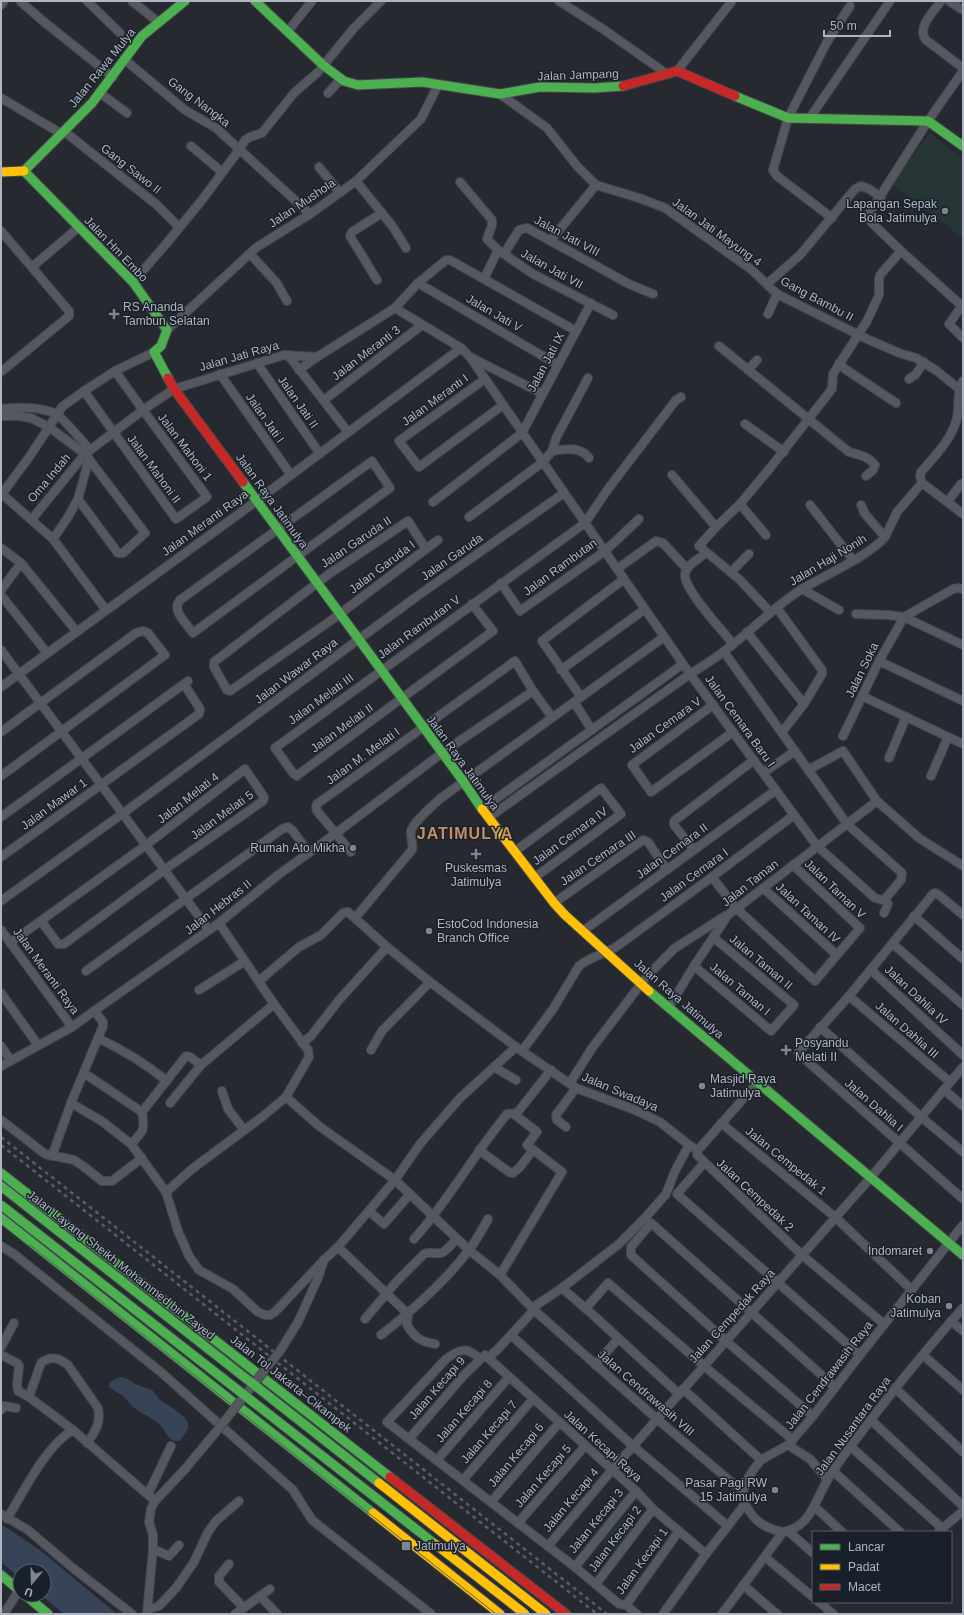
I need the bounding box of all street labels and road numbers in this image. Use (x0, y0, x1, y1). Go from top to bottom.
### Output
street label: Jalan Rawa Mulya (66, 25, 138, 111)
street label: Jalan Jampang (537, 67, 619, 83)
street label: Gang Nangka (165, 74, 233, 130)
street label: Gang Sawo II (98, 141, 164, 197)
street label: Jalan Mushola (266, 175, 338, 230)
street label: Jalan Jati Mayung 4 (670, 195, 765, 269)
street label: Jalan Hm Embo (81, 213, 151, 285)
street label: Jalan Jati VIII (532, 213, 602, 259)
street label: Jalan Jati VII (519, 246, 585, 292)
street label: Gang Bambu II (778, 274, 856, 324)
street label: Jalan Jati V (464, 291, 524, 335)
street label: Jalan Meranti 3 (329, 323, 403, 383)
street label: Jalan Jati IX (524, 330, 568, 394)
street label: Jalan Jati Raya (198, 338, 281, 374)
street label: Jalan Meranti I (399, 371, 471, 429)
street label: Jalan Jati II (275, 373, 321, 431)
street label: Jalan Jati I (243, 390, 287, 446)
street label: Jalan Mahoni 1 (155, 410, 215, 484)
street label: Jalan Mahoni II (124, 432, 184, 506)
street label: Oma Indah (25, 451, 73, 505)
street label: Jalan Raya Jatimulya (233, 451, 311, 552)
street label: Jalan Meranti Raya (159, 487, 251, 559)
street label: Jalan Garuda II (318, 513, 394, 571)
street label: Jalan Garuda (418, 530, 486, 583)
street label: Jalan Haji Nonih (787, 531, 869, 589)
street label: Jalan Rambutan (521, 536, 599, 598)
street label: Jalan Garuda I (346, 538, 418, 596)
street label: Jalan Rambutan V (375, 592, 463, 662)
street label: Jalan Wawar Raya (252, 635, 341, 707)
street label: Jalan Soka (843, 640, 881, 700)
street label: Jalan Melati III (285, 670, 357, 728)
street label: Jalan Cemara Baru I (702, 672, 778, 770)
street label: Jalan Cemara V (626, 694, 704, 756)
street label: Jalan Melati II (308, 700, 376, 756)
street label: Jalan Raya Jatimulya (424, 713, 502, 814)
street label: Jalan M. Melati I (324, 725, 402, 787)
street label: Jalan Melati 4 (155, 769, 222, 826)
street label: Jalan Mawar 1 (18, 775, 90, 833)
street label: Jalan Melati 5 (188, 787, 256, 842)
street label: Jalan Cemara IV (530, 804, 610, 868)
street label: Jalan Cemara II (634, 820, 710, 882)
street label: Jalan Cemara III (558, 828, 638, 888)
street label: Jalan Cemara I (657, 845, 731, 905)
street label: Jalan Taman V (802, 856, 868, 922)
street label: Jalan Taman (719, 857, 781, 909)
street label: Jalan Hebras II (182, 877, 254, 937)
street label: Jalan Taman IV (773, 880, 843, 946)
street label: Jalan Meranti Raya (10, 925, 82, 1017)
street label: Jalan Taman II (726, 931, 796, 993)
street label: Jalan Raya Jatimulya (631, 956, 727, 1042)
street label: Jalan Taman I (707, 959, 773, 1019)
street label: Jalan Dahlia IV (882, 962, 950, 1028)
street label: Jalan Dahlia III (872, 999, 942, 1061)
street label: Jalan Swadaya (580, 1070, 660, 1114)
street label: Jalan Dahlia I (842, 1076, 906, 1134)
street label: Jalan Cempedak 1 (743, 1124, 830, 1198)
street label: Jalan Cempedak 2 (714, 1156, 797, 1234)
street label: Jalan Layang Sheikh Mohammed bin Zayed (24, 1187, 218, 1343)
street label: Jalan Cempedak Raya (686, 1266, 778, 1366)
street label: Jalan Cendrawasih Raya (782, 1318, 876, 1432)
street label: Jalan Tol Jakarta–Cikampek (228, 1332, 355, 1436)
street label: Jalan Cendrawasih VIII (595, 1347, 697, 1439)
street label: Jalan Kecapi 9 (406, 1353, 468, 1422)
street label: Jalan Nusantara Raya (812, 1374, 894, 1478)
street label: Jalan Kecapi 8 (433, 1376, 495, 1445)
street label: Jalan Kecapi 7 (458, 1397, 520, 1466)
street label: Jalan Kecapi Raya (561, 1407, 645, 1485)
street label: Jalan Kecapi 6 (485, 1420, 547, 1490)
street label: Jalan Kecapi 5 (512, 1441, 574, 1510)
street label: Jalan Kecapi 4 (540, 1465, 602, 1535)
street label: Jalan Kecapi 3 (566, 1486, 626, 1556)
street label: Jalan Kecapi 2 (586, 1503, 644, 1575)
street label: Jalan Kecapi 1 (613, 1525, 671, 1597)

